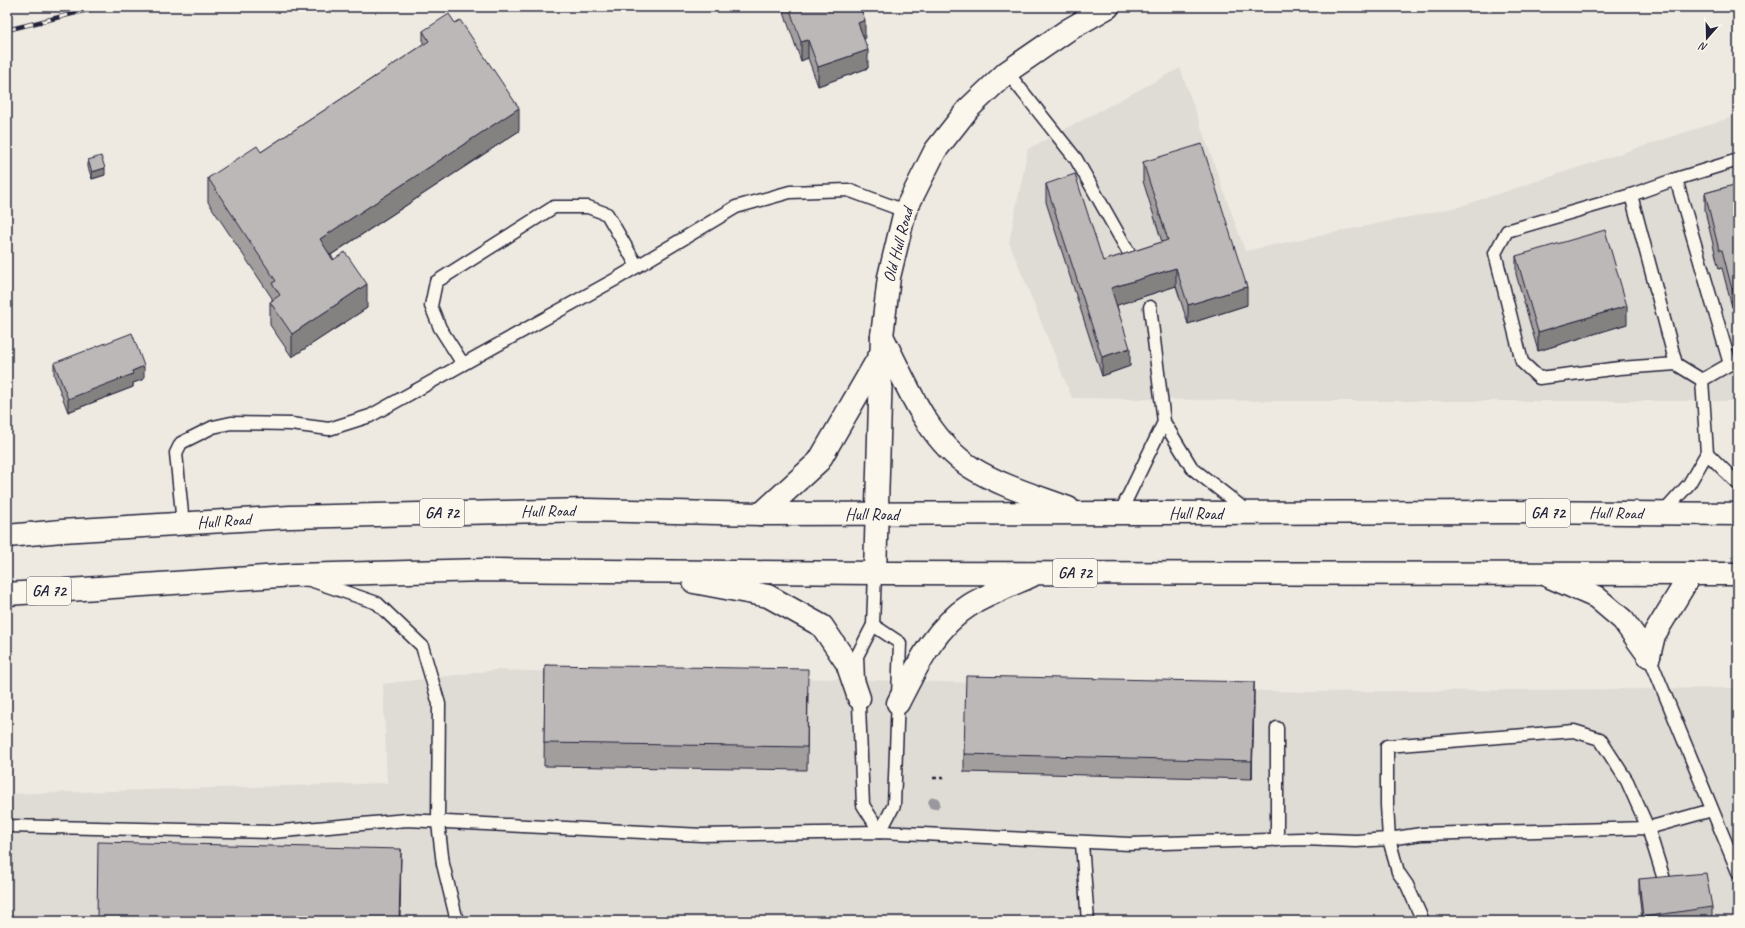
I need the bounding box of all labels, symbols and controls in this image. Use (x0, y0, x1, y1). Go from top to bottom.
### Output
north arrow (1687, 18, 1727, 58)
text: N (1696, 39, 1709, 55)
street label: Old Hull Road (878, 202, 919, 285)
road number: GA 72 (420, 499, 464, 527)
road number: GA 72 (1526, 499, 1570, 527)
street label: Hull Road (521, 500, 577, 522)
street label: Hull Road (1589, 502, 1645, 524)
street label: Hull Road (1169, 503, 1225, 524)
street label: Hull Road (845, 504, 901, 525)
street label: Hull Road (196, 508, 254, 533)
road number: GA 72 (1053, 559, 1097, 587)
road number: GA 72 (27, 577, 71, 605)

